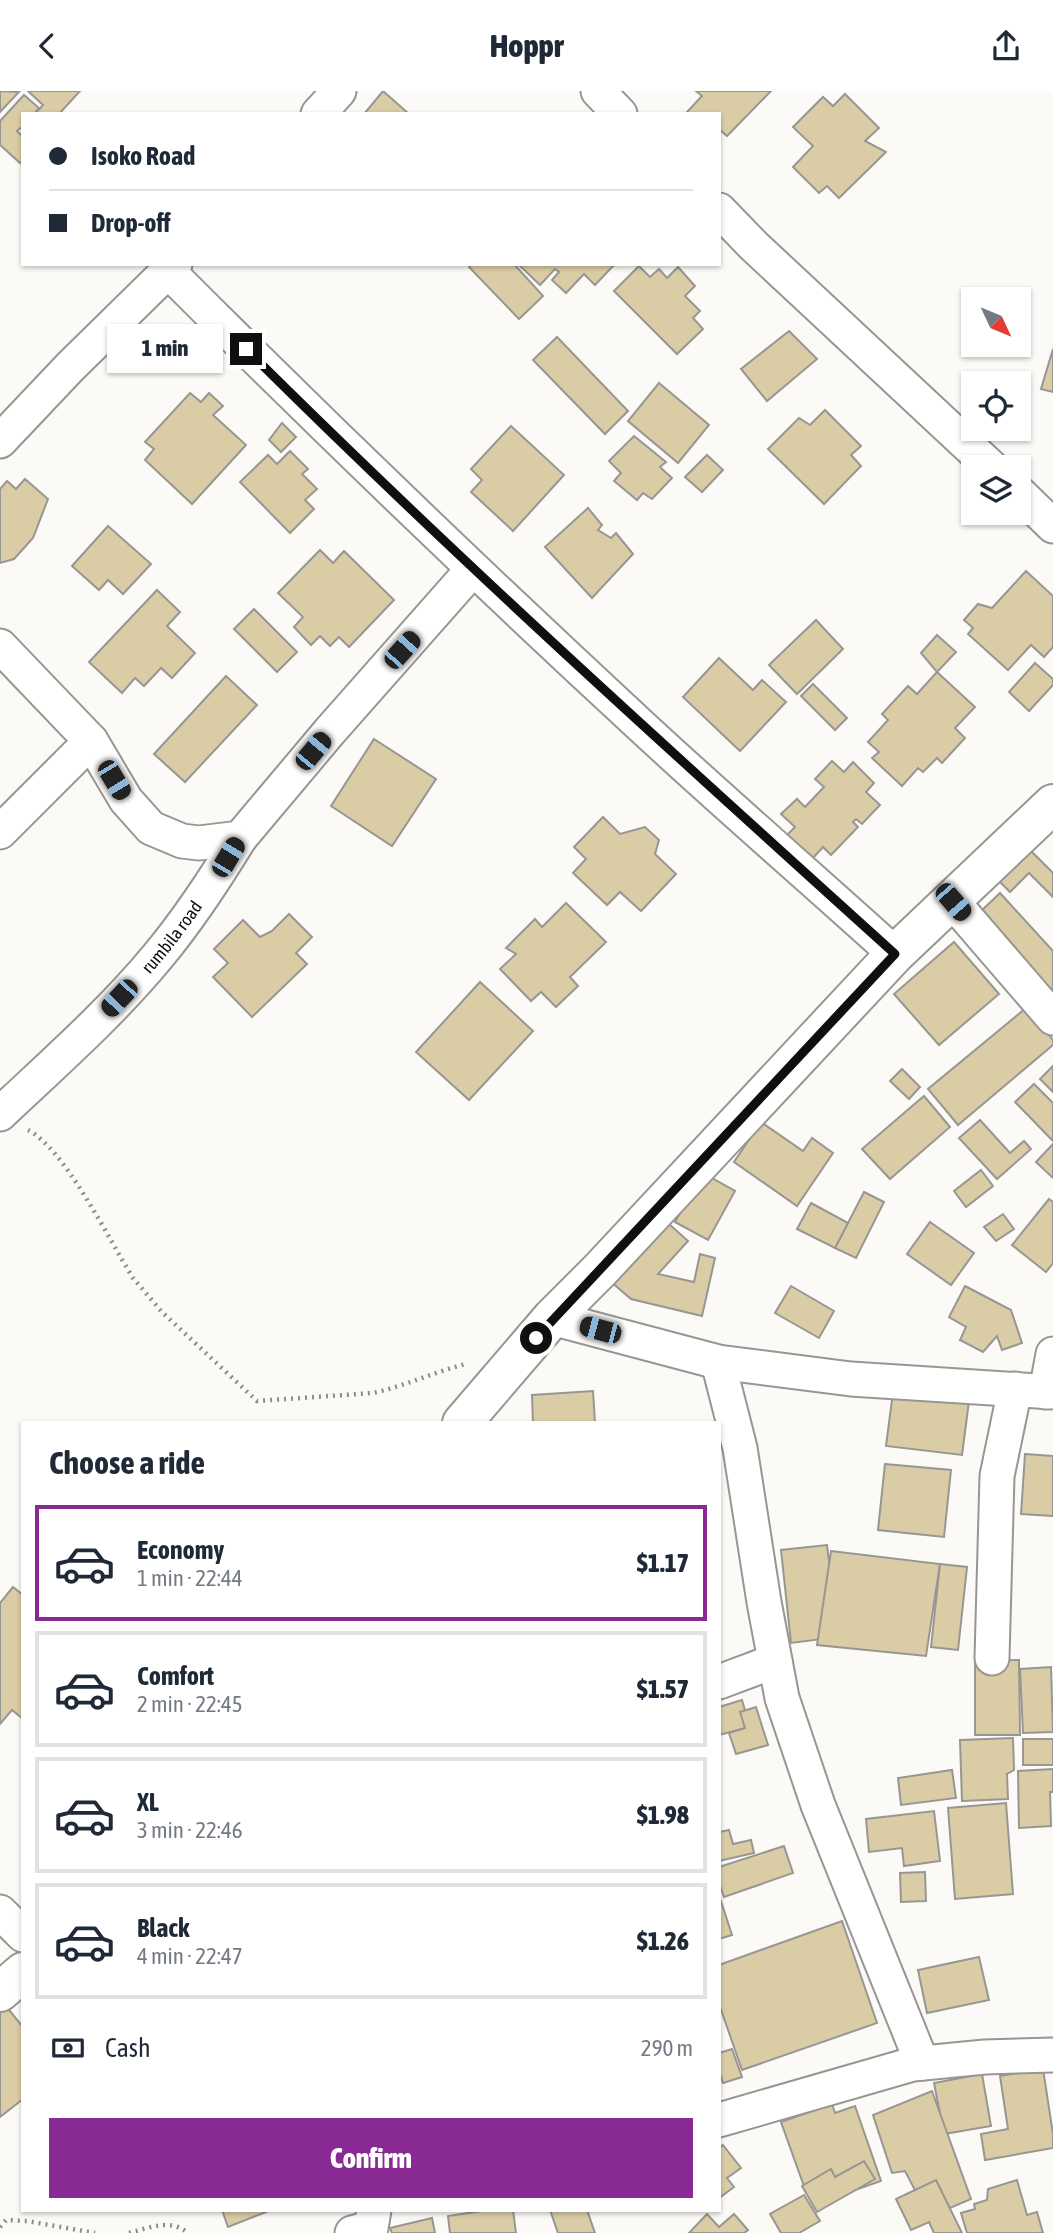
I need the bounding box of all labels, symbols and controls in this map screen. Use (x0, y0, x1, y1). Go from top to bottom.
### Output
icon: back (28, 27, 66, 65)
text: Hoppr (490, 27, 563, 64)
icon: share (987, 27, 1025, 65)
text: Isoko Road (91, 141, 195, 171)
text: Drop-off (91, 208, 171, 238)
north arrow (961, 287, 1031, 357)
map controls (961, 287, 1031, 525)
callout: 1 min (106, 324, 222, 373)
route end (230, 333, 262, 365)
text: 1 min (142, 335, 188, 361)
button: locate (961, 371, 1031, 441)
button: layers (961, 455, 1031, 525)
car (381, 627, 424, 673)
car (292, 728, 335, 774)
car (95, 757, 134, 803)
car (209, 834, 248, 880)
car (932, 879, 975, 925)
street label: rumbila road (137, 897, 206, 977)
car (97, 975, 142, 1021)
car (577, 1314, 624, 1346)
route start (520, 1322, 552, 1354)
text: Choose a ride (49, 1444, 205, 1481)
icon: car (53, 1532, 116, 1595)
text: Economy (137, 1535, 224, 1565)
text: $1.17 (637, 1548, 689, 1578)
text: 1 min · 22:44 (137, 1565, 243, 1591)
icon: car (53, 1658, 116, 1721)
text: Comfort (137, 1661, 214, 1691)
text: $1.57 (637, 1674, 689, 1704)
text: 2 min · 22:45 (137, 1691, 243, 1717)
icon: car (53, 1784, 116, 1847)
text: XL (137, 1787, 159, 1817)
text: $1.98 (637, 1800, 689, 1830)
text: 3 min · 22:46 (137, 1817, 243, 1843)
icon: car (53, 1910, 116, 1973)
text: Black (137, 1913, 189, 1943)
text: $1.26 (637, 1926, 689, 1956)
text: 4 min · 22:47 (137, 1943, 243, 1969)
icon: cash (49, 2029, 87, 2067)
text: Cash (105, 2033, 151, 2063)
text: 290 m (641, 2035, 693, 2061)
button: Confirm (49, 2118, 693, 2198)

